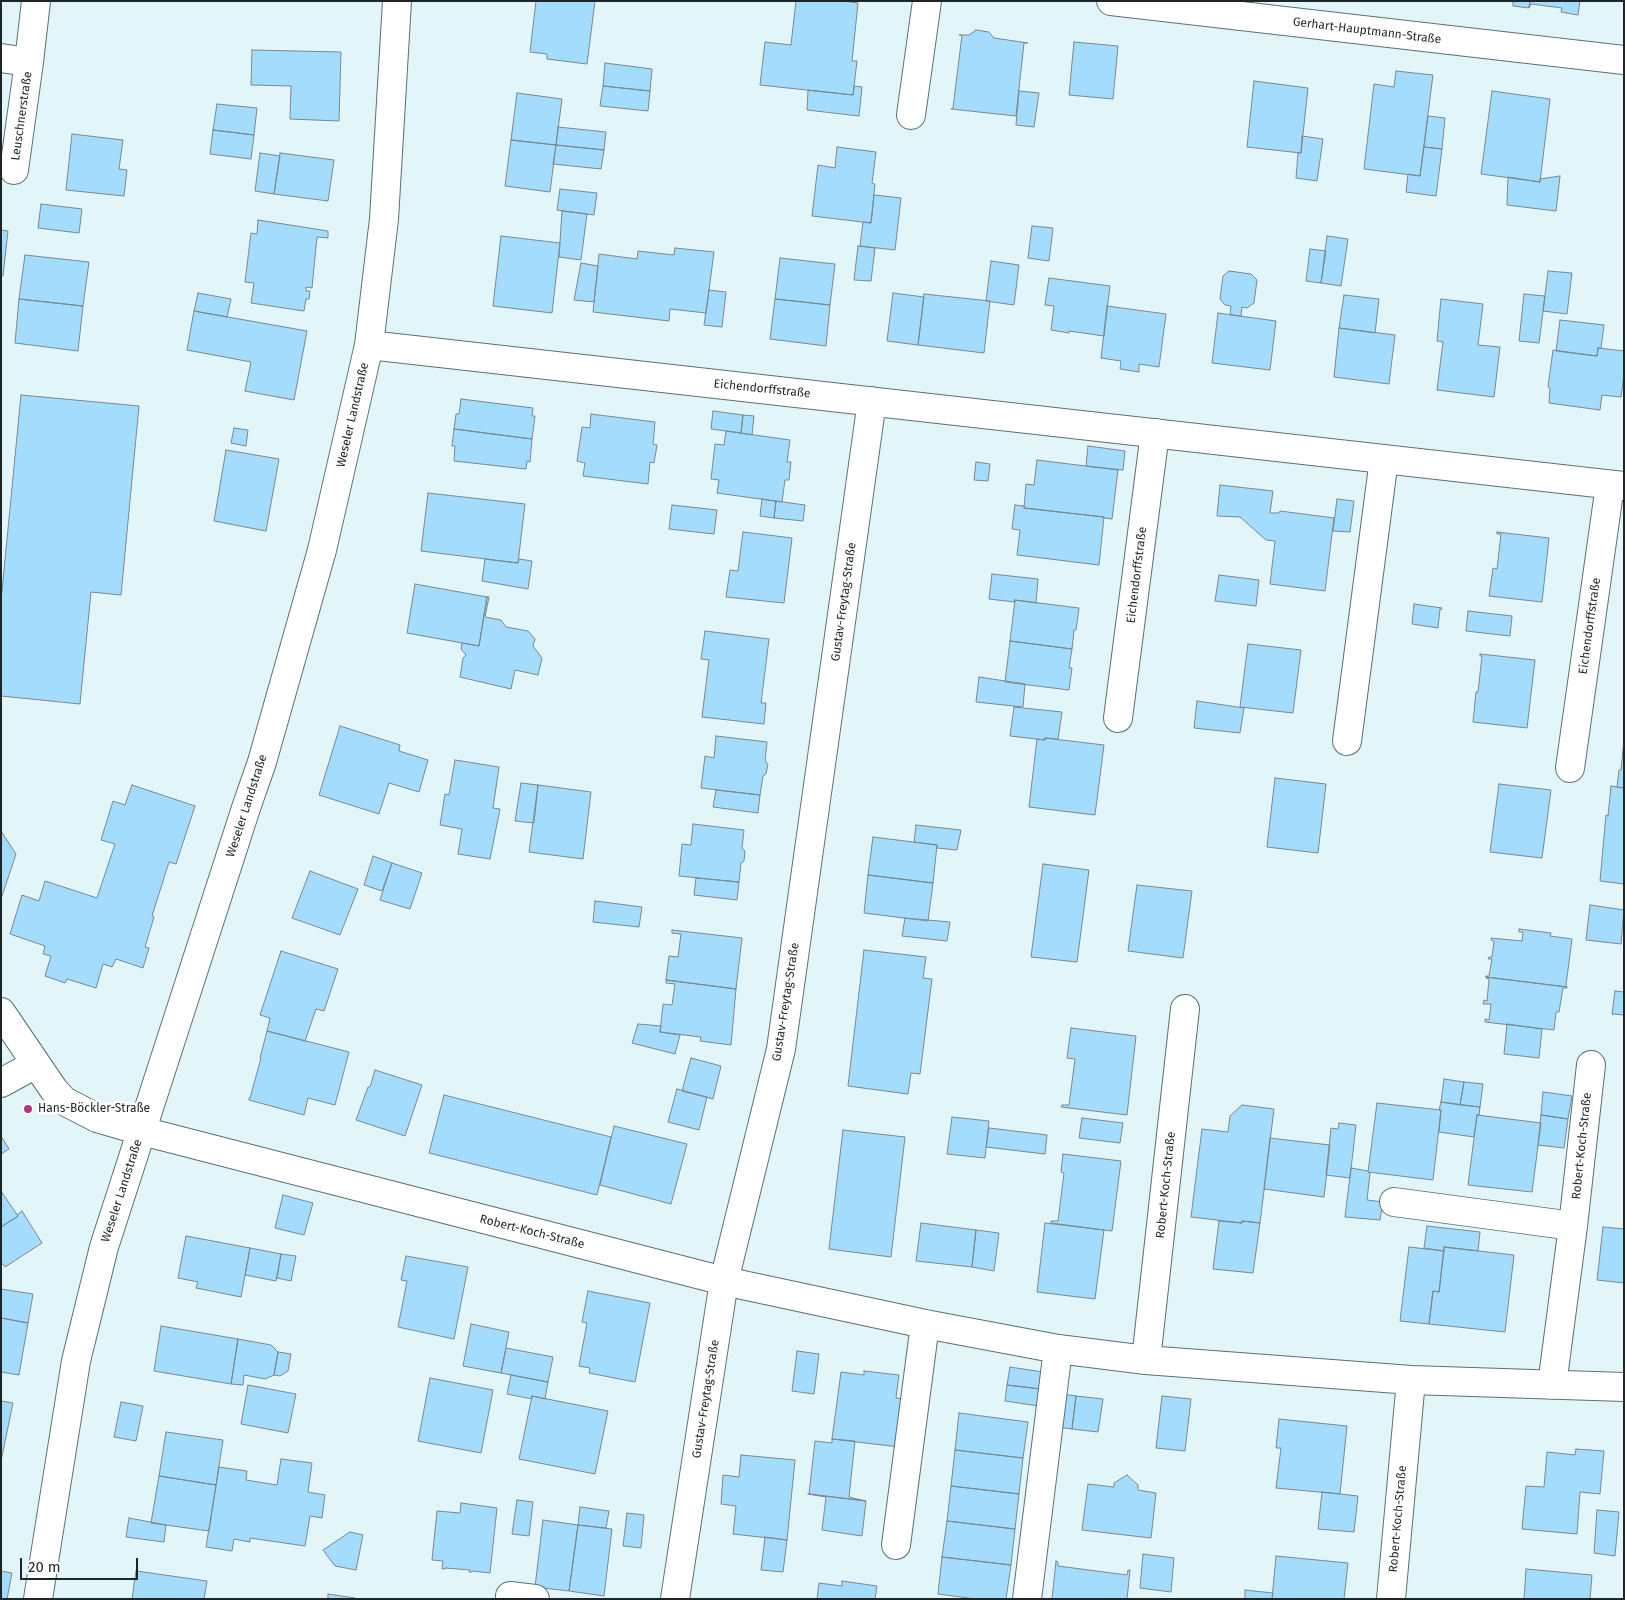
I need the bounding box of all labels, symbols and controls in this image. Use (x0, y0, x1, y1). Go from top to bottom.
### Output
street label: Gerhart-Hauptmann-Straße (1292, 15, 1442, 47)
street label: Leuschnerstraße (9, 70, 35, 162)
street label: Weseler Landstraße (334, 361, 372, 469)
street label: Eichendorffstraße (713, 377, 811, 401)
street label: Eichendorffstraße (1124, 526, 1150, 624)
street label: Gustav-Freytag-Straße (829, 542, 859, 662)
street label: Eichendorffstraße (1576, 577, 1604, 675)
street label: Weseler Landstraße (224, 753, 270, 859)
street label: Gustav-Freytag-Straße (770, 942, 802, 1062)
street label: Robert-Koch-Straße (1569, 1092, 1595, 1200)
place label: Hans-Böckler-Straße (38, 1102, 150, 1116)
marker: Hans-Böckler-Straße (22, 1103, 34, 1115)
street label: Robert-Koch-Straße (1153, 1131, 1179, 1239)
street label: Weseler Landstraße (99, 1138, 145, 1244)
street label: Robert-Koch-Straße (478, 1212, 586, 1252)
street label: Gustav-Freytag-Straße (690, 1339, 722, 1459)
street label: Robert-Koch-Straße (1386, 1465, 1410, 1573)
scale bar (22, 1548, 140, 1580)
text: 20 m (28, 1558, 61, 1576)

